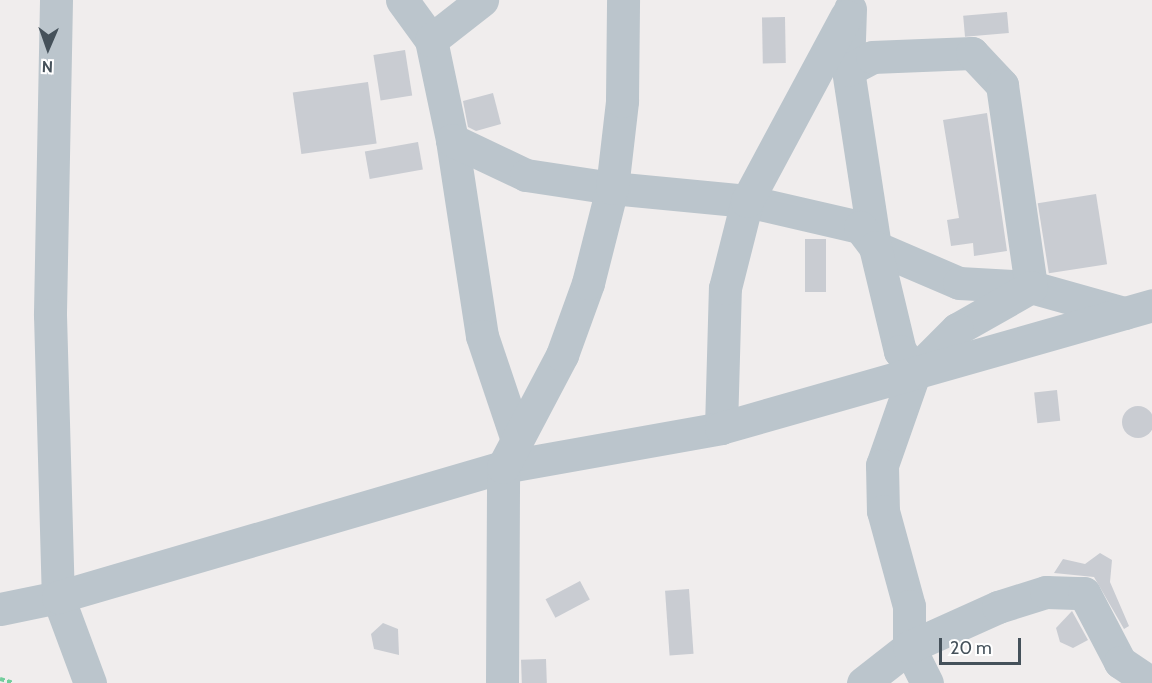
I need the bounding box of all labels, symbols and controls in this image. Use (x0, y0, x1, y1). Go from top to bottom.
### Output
north arrow (18, 18, 78, 78)
text: N (41, 57, 53, 76)
scale bar (942, 626, 1024, 664)
text: 20 m (950, 637, 992, 659)

